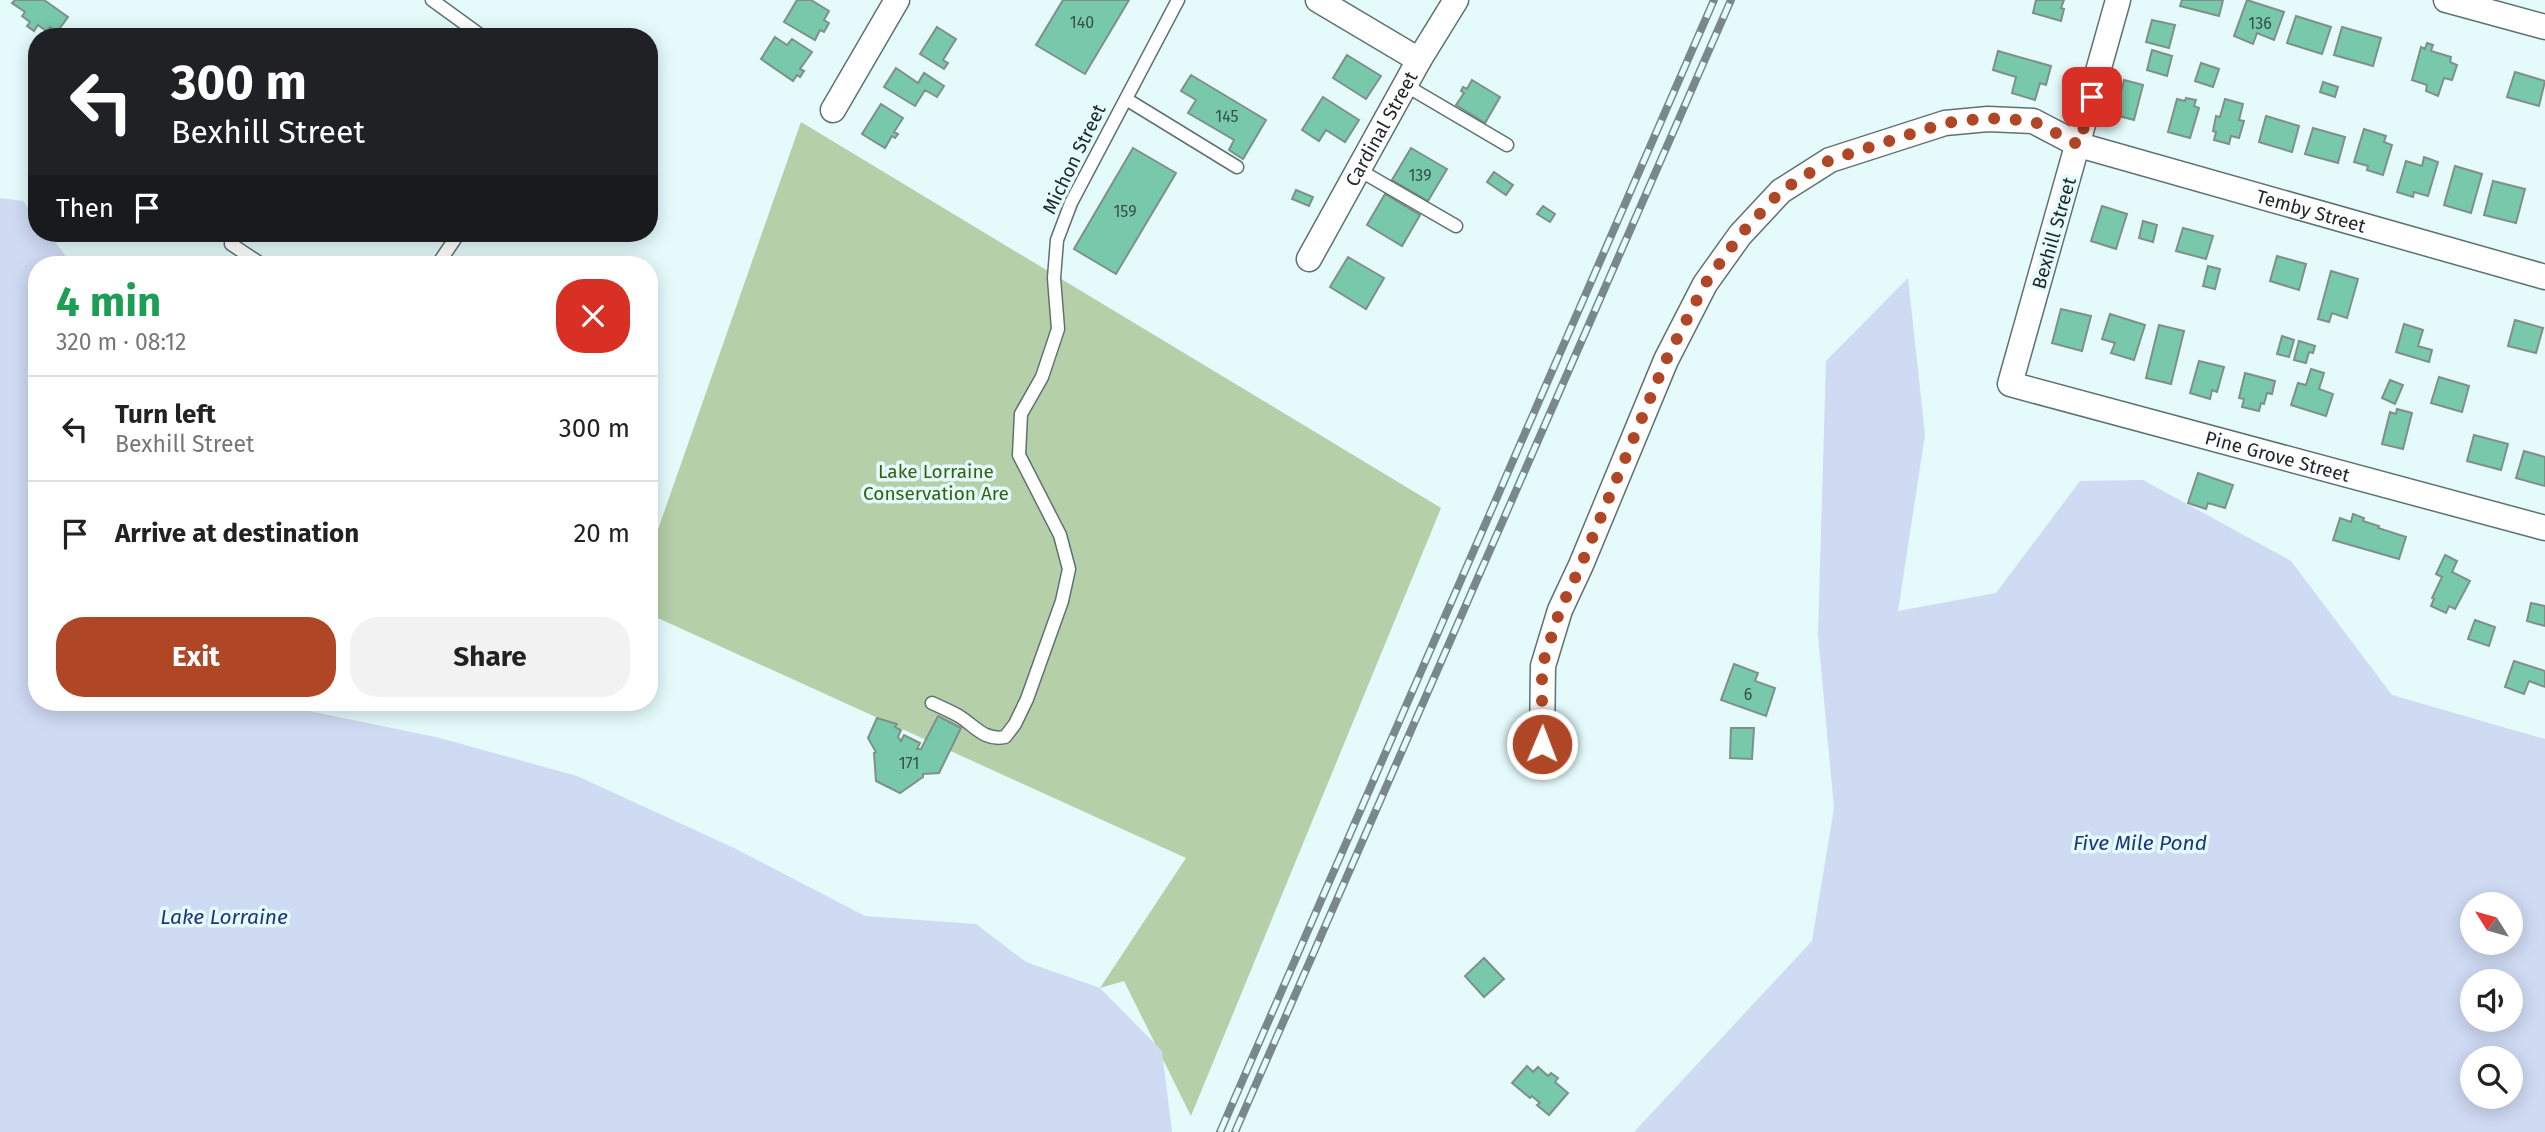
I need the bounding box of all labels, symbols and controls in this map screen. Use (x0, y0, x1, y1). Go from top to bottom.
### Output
house number: 140 (1070, 13, 1094, 32)
house number: 136 (2248, 14, 2272, 33)
text: 300 m (171, 53, 307, 112)
icon: left (56, 56, 147, 147)
street label: Cardinal Street (1340, 67, 1422, 190)
pin (2062, 67, 2122, 127)
icon: arrive (2073, 78, 2111, 116)
street label: Michon Street (1038, 100, 1111, 218)
house number: 145 (1215, 107, 1239, 126)
text: Bexhill Street (171, 113, 365, 151)
house number: 139 (1408, 166, 1432, 185)
street label: Bexhill Street (2027, 174, 2081, 292)
street label: Temby Street (2254, 184, 2369, 237)
icon: arrive (128, 189, 166, 227)
text: Then (56, 193, 114, 224)
house number: 159 (1113, 202, 1137, 221)
text: 4 min (56, 277, 161, 327)
button: close (556, 279, 630, 353)
text: 320 m · 08:12 (56, 328, 186, 356)
text: Turn left (115, 399, 216, 430)
icon: left (56, 410, 94, 448)
text: 300 m (559, 413, 630, 444)
street label: Pine Grove Street (2203, 426, 2353, 487)
text: Bexhill Street (115, 430, 254, 458)
park label: Lake Lorraine Conservation Are (863, 460, 1009, 505)
icon: arrive (56, 515, 94, 553)
text: Arrive at destination (115, 518, 359, 549)
text: 20 m (573, 518, 630, 549)
button: Exit (56, 617, 336, 697)
button: Share (350, 617, 630, 697)
house number: 6 (1744, 685, 1752, 704)
position arrow (1505, 707, 1579, 781)
house number: 171 (899, 754, 919, 773)
water label: Five Mile Pond (2073, 830, 2207, 856)
north arrow (2460, 892, 2524, 956)
map controls (2460, 892, 2523, 1109)
water label: Lake Lorraine (160, 904, 288, 930)
button: sound (2460, 969, 2523, 1032)
button: search (2460, 1046, 2523, 1109)

